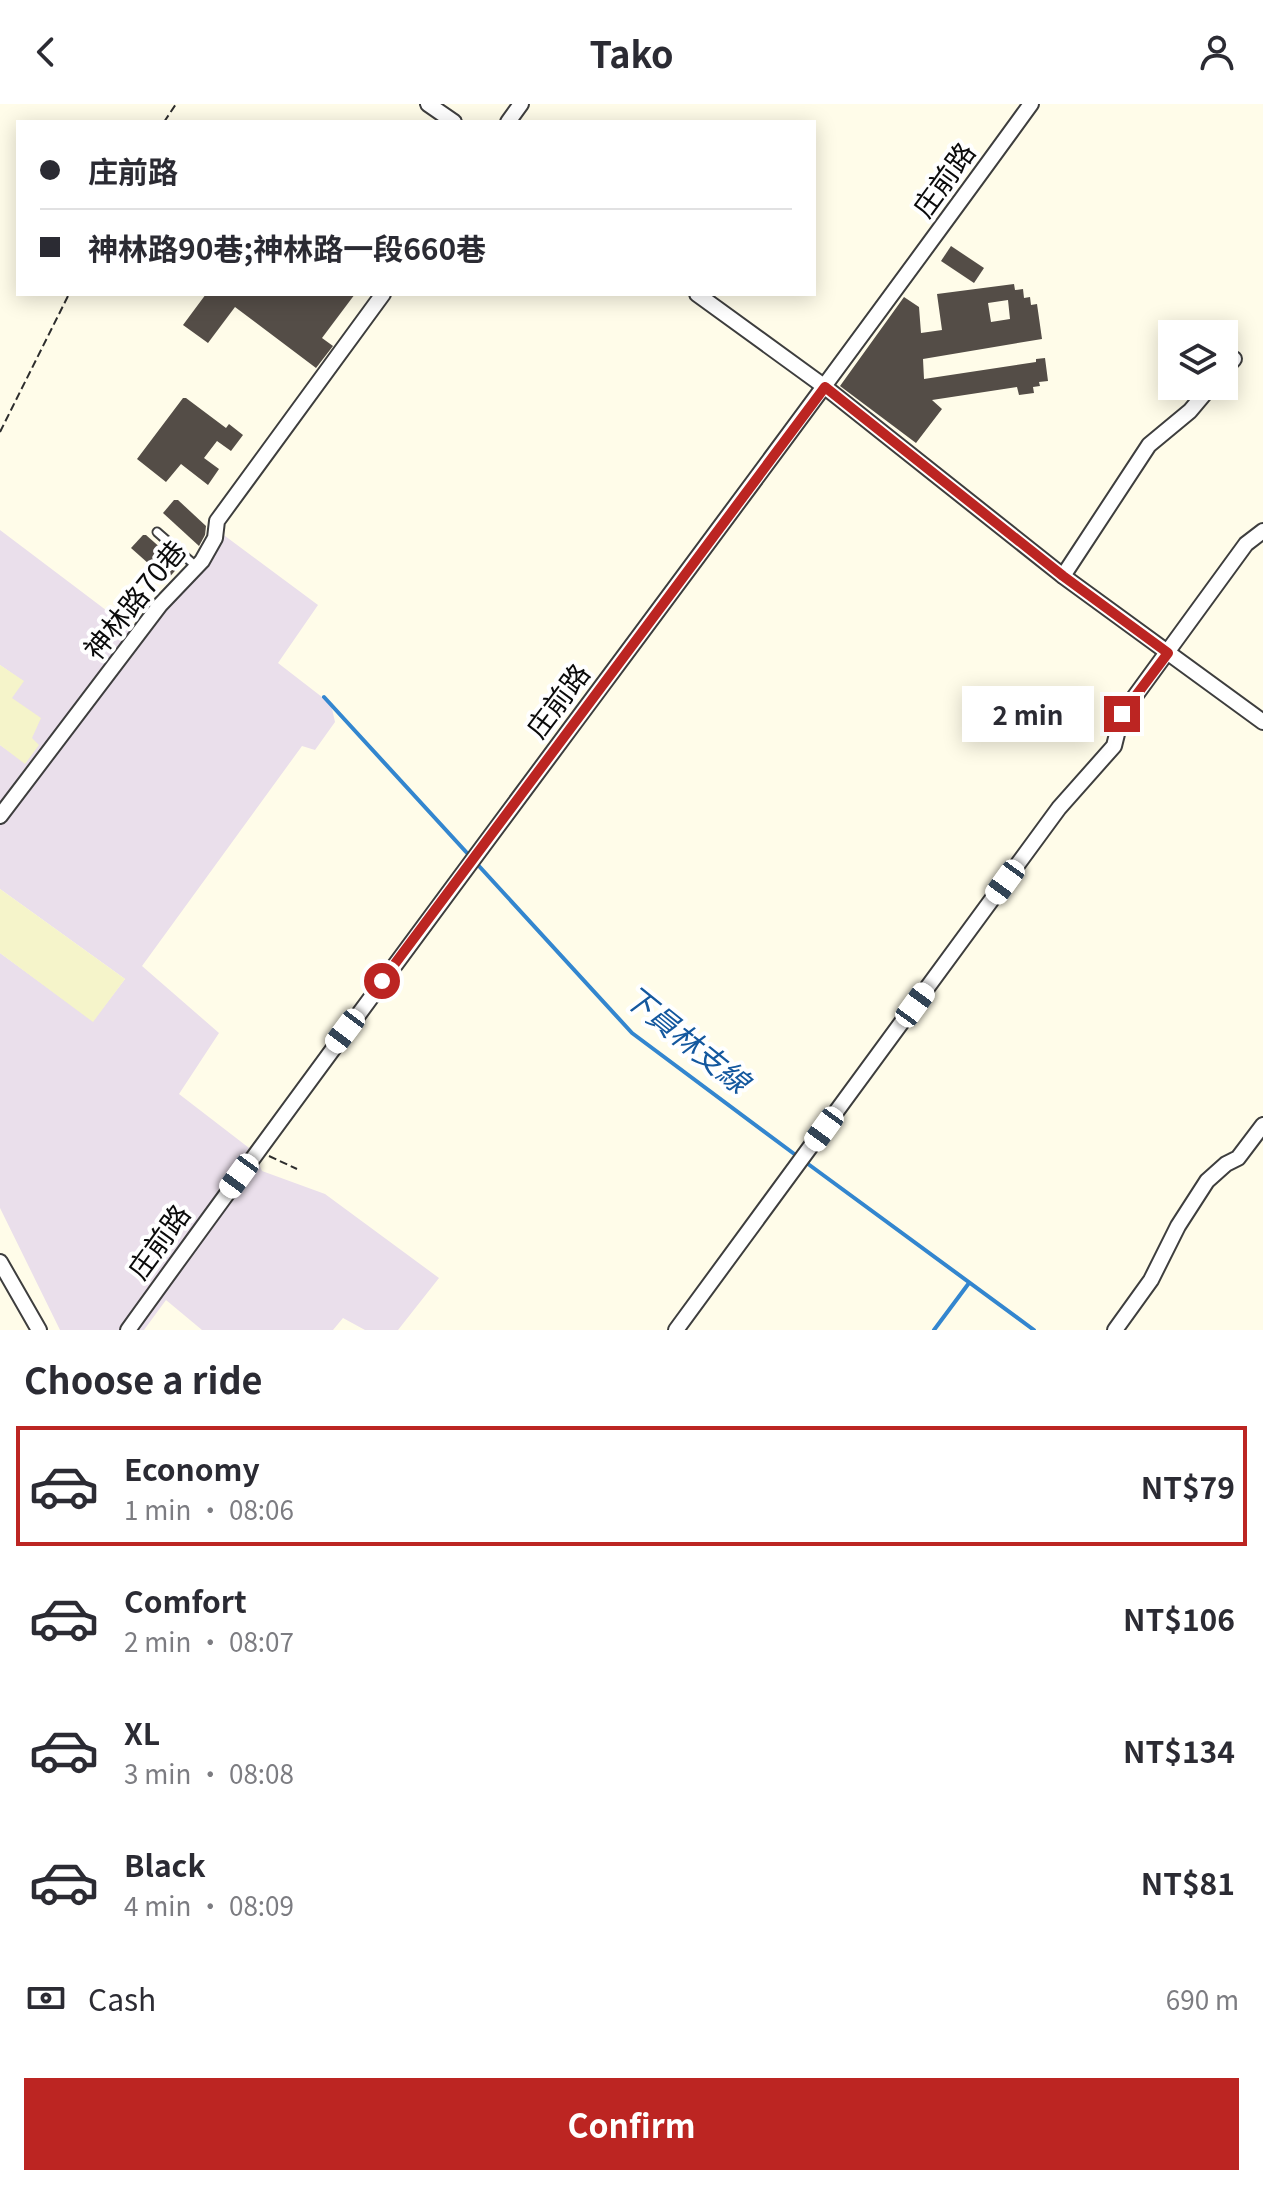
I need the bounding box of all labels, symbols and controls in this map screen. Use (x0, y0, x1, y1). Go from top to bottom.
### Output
text: Tako (590, 26, 673, 78)
icon: back (24, 30, 68, 74)
icon: person (1195, 30, 1239, 74)
street label: 庄前路 (902, 133, 983, 225)
text: 庄前路 (88, 148, 178, 192)
text: 神林路90巷;神林路一段660巷 (88, 225, 486, 269)
map controls (1158, 320, 1238, 400)
button: layers (1158, 320, 1238, 400)
street label: 神林路70巷 (73, 531, 194, 667)
street label: 庄前路 (515, 654, 598, 745)
callout: 2 min (962, 686, 1094, 742)
text: 2 min (993, 695, 1063, 732)
route end (1104, 696, 1140, 732)
car (981, 856, 1029, 908)
route start (364, 963, 400, 999)
water label: 下員林支線 (616, 973, 762, 1104)
car (891, 979, 939, 1031)
car (321, 1005, 369, 1057)
car (800, 1103, 848, 1155)
car (215, 1150, 263, 1202)
street label: 庄前路 (117, 1195, 198, 1287)
text: Choose a ride (24, 1352, 263, 1404)
text: Economy (124, 1446, 260, 1490)
icon: car (28, 1450, 100, 1522)
text: NT$79 (1141, 1464, 1235, 1508)
text: 1 min · 08:06 (124, 1490, 294, 1527)
text: Comfort (124, 1578, 247, 1622)
icon: car (28, 1582, 100, 1654)
text: NT$106 (1123, 1596, 1235, 1640)
text: 2 min · 08:07 (124, 1622, 294, 1659)
text: XL (124, 1710, 160, 1754)
icon: car (28, 1714, 100, 1786)
text: NT$134 (1123, 1728, 1235, 1772)
text: 3 min · 08:08 (124, 1754, 294, 1791)
text: Black (124, 1842, 206, 1886)
icon: car (28, 1846, 100, 1918)
text: NT$81 (1141, 1860, 1235, 1904)
text: 4 min · 08:09 (124, 1886, 294, 1923)
icon: cash (24, 1976, 68, 2020)
text: Cash (88, 1976, 156, 2020)
text: 690 m (1166, 1980, 1239, 2017)
button: Confirm (24, 2078, 1239, 2170)

